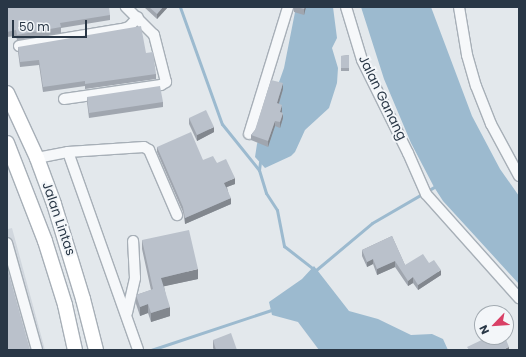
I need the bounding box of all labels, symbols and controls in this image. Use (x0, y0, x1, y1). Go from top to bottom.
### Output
scale bar (14, 12, 89, 38)
text: 50 m (19, 18, 50, 35)
street label: Jalan Ganang (355, 53, 409, 143)
street label: Jalan Lintas (38, 180, 78, 258)
north arrow (474, 305, 514, 345)
text: N (475, 323, 493, 337)

